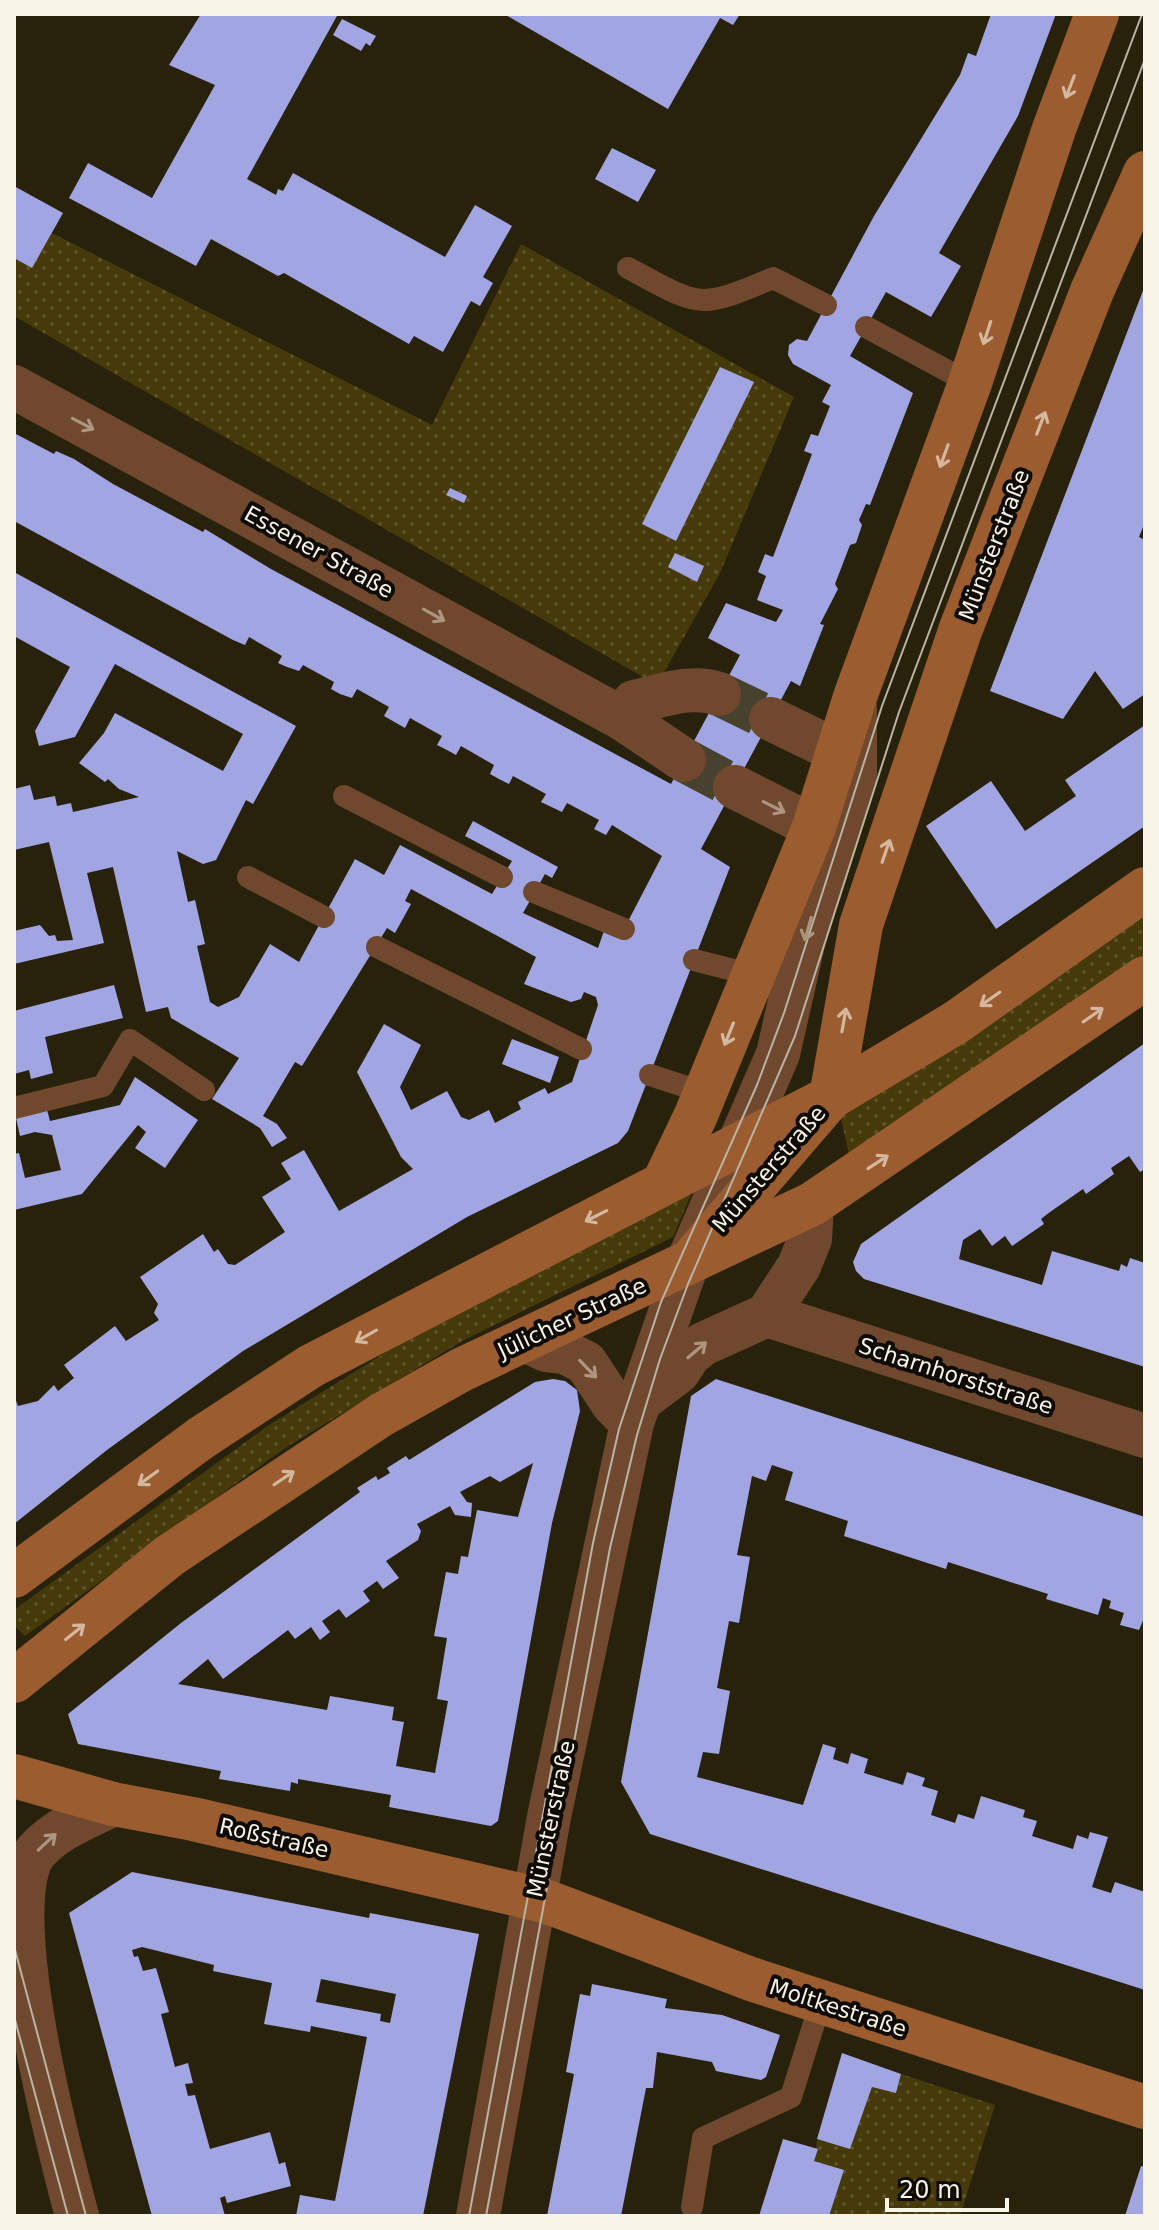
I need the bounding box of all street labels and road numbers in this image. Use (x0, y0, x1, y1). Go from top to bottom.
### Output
street label: Münsterstraße (954, 466, 1034, 624)
street label: Essener Straße (240, 501, 398, 603)
street label: Münsterstraße (707, 1101, 831, 1237)
street label: Jülicher Straße (492, 1273, 650, 1364)
street label: Scharnhorststraße (856, 1333, 1056, 1419)
street label: Münsterstraße (522, 1738, 580, 1900)
street label: Roßstraße (217, 1813, 331, 1863)
street label: Moltkestraße (766, 1974, 910, 2042)

